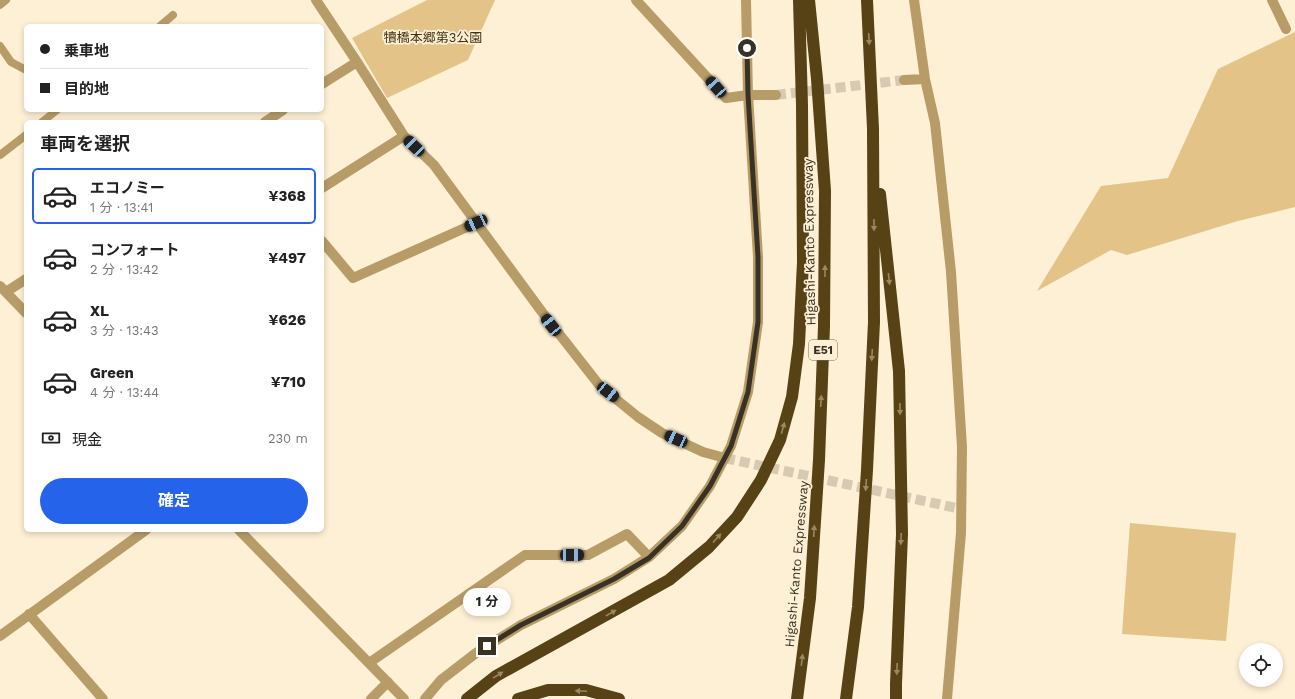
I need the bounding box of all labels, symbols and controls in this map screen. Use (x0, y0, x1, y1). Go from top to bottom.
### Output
park label: 犢橋本郷第3公園 (384, 30, 482, 45)
one-way arrow (865, 33, 872, 45)
route start (738, 39, 756, 57)
text: 乗車地 (64, 42, 109, 60)
car (704, 74, 728, 100)
text: 目的地 (64, 80, 109, 98)
text: 車両を選択 (40, 133, 130, 154)
car (401, 133, 427, 159)
street label: Higashi-Kanto Expressway (801, 158, 818, 326)
icon: car (42, 178, 78, 214)
text: エコノミー (90, 179, 165, 197)
text: ¥368 (268, 187, 306, 205)
text: 1 分 · 13:41 (90, 200, 153, 215)
car (463, 213, 489, 233)
one-way arrow (871, 219, 877, 232)
icon: car (42, 240, 78, 276)
text: コンフォート (90, 241, 180, 259)
text: ¥497 (268, 249, 306, 267)
text: 2 分 · 13:42 (90, 262, 159, 277)
one-way arrow (822, 264, 828, 277)
one-way arrow (886, 273, 893, 286)
icon: car (42, 302, 78, 338)
text: XL (90, 302, 109, 320)
text: ¥626 (269, 311, 306, 329)
car (539, 312, 563, 338)
text: 3 分 · 13:43 (90, 323, 159, 338)
road number: E51 (809, 340, 837, 360)
one-way arrow (869, 349, 875, 362)
icon: car (42, 364, 78, 400)
text: Green (90, 364, 134, 382)
text: ¥710 (271, 373, 306, 391)
car (595, 380, 621, 404)
text: 4 分 · 13:44 (90, 385, 159, 400)
one-way arrow (818, 394, 824, 407)
one-way arrow (897, 403, 903, 416)
one-way arrow (780, 422, 786, 434)
icon: cash (40, 427, 62, 449)
car (663, 429, 689, 449)
text: 現金 (72, 431, 102, 449)
text: 230 m (268, 431, 308, 446)
button: 確定 (40, 478, 308, 524)
one-way arrow (862, 479, 869, 491)
street label: Higashi-Kanto Expressway (782, 480, 811, 648)
one-way arrow (811, 525, 818, 537)
one-way arrow (713, 533, 722, 544)
one-way arrow (898, 533, 905, 545)
car (560, 549, 584, 561)
callout: 1 分 (463, 588, 511, 616)
text: 1 分 (476, 594, 498, 609)
one-way arrow (606, 609, 617, 616)
route end (478, 637, 496, 655)
map controls (1239, 643, 1283, 687)
button: locate (1239, 643, 1283, 687)
one-way arrow (799, 654, 805, 666)
one-way arrow (893, 663, 900, 675)
one-way arrow (492, 672, 504, 679)
one-way arrow (575, 687, 587, 694)

